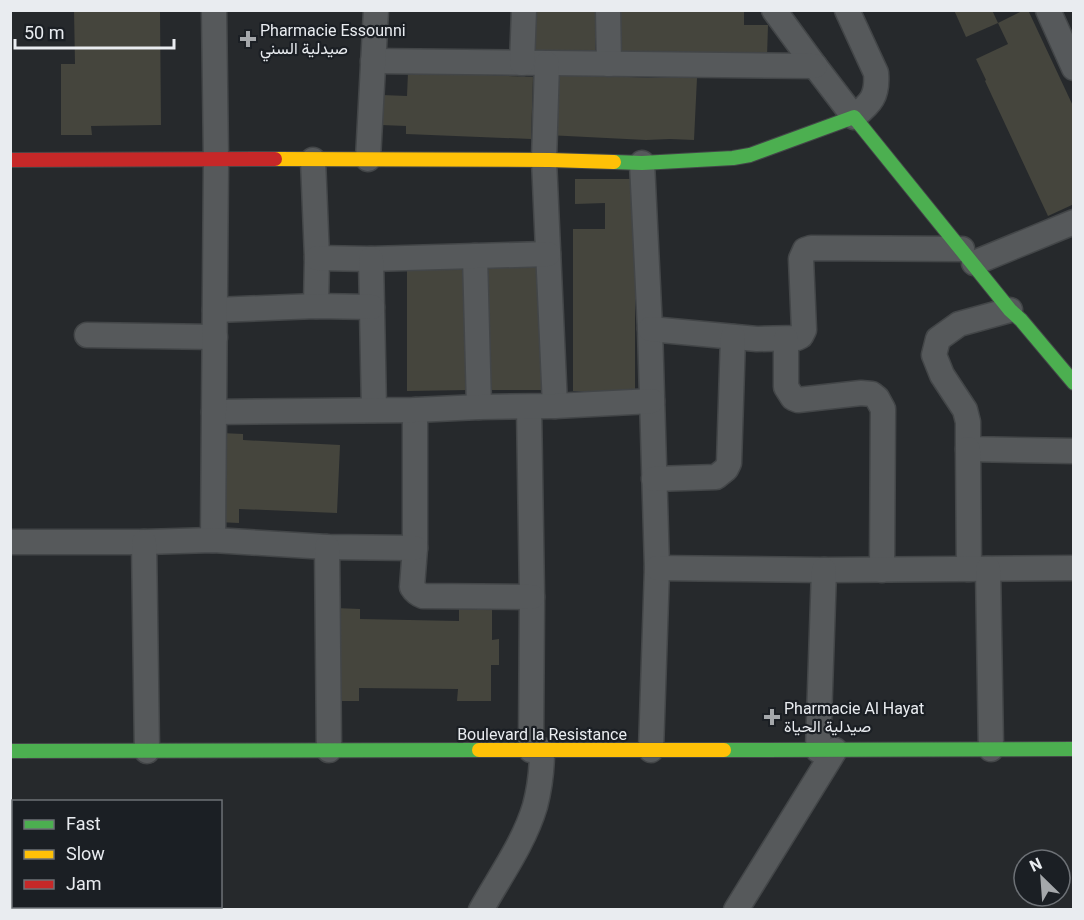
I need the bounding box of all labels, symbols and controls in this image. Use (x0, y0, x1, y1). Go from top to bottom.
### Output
scale bar (15, 12, 174, 50)
place label: Pharmacie Essounni صيدلية السني (260, 21, 406, 62)
text: 50 m (24, 22, 64, 43)
marker: Pharmacie Essounni صيدلية السني (241, 32, 255, 46)
place label: Pharmacie Al Hayat صيدلية الحياة (784, 699, 924, 736)
marker: Pharmacie Al Hayat صيدلية الحياة (765, 710, 779, 724)
street label: Boulevard la Resistance (457, 725, 627, 744)
legend (12, 800, 222, 908)
text: Fast (66, 813, 101, 834)
text: Slow (66, 843, 105, 864)
north arrow (1012, 848, 1072, 908)
text: N (1027, 854, 1045, 876)
text: Jam (66, 873, 102, 894)

